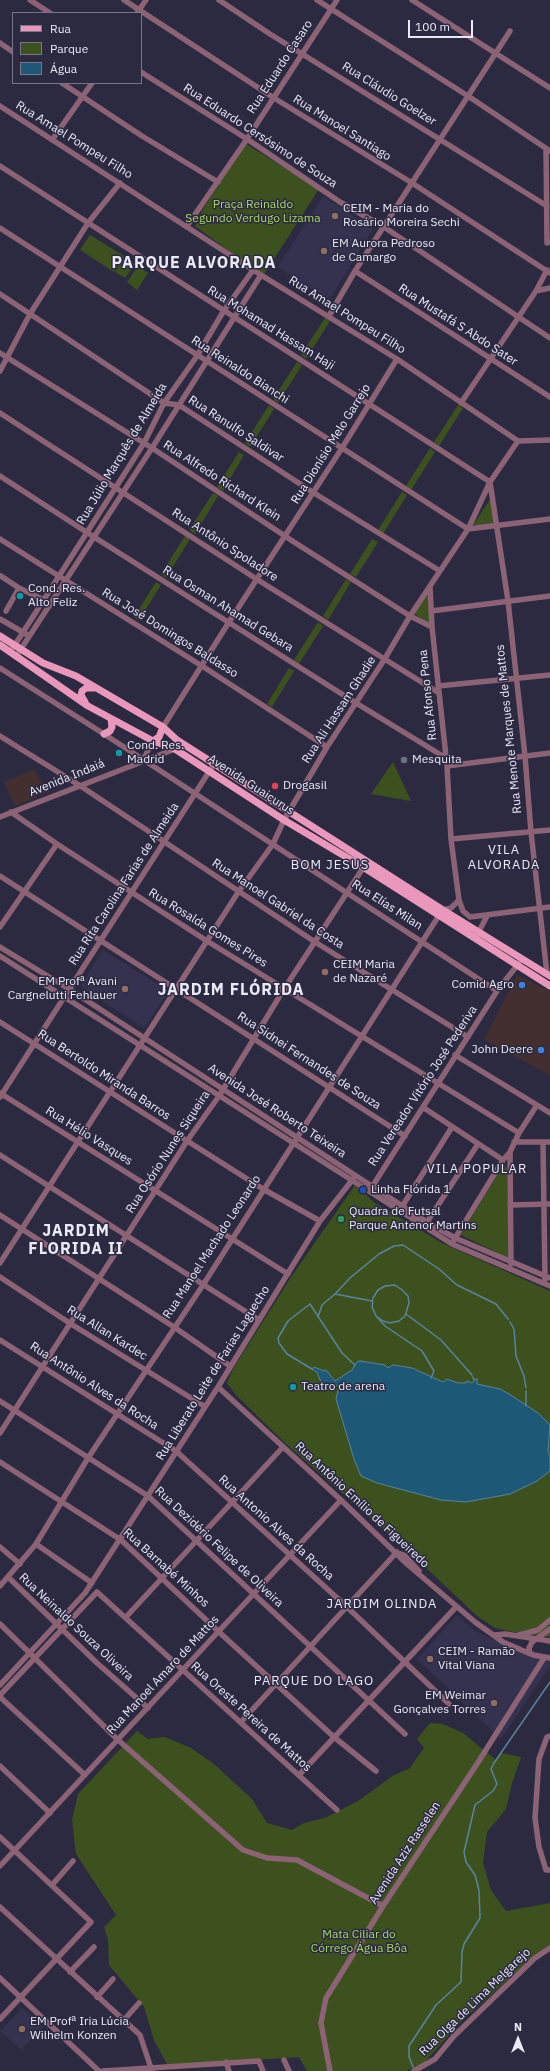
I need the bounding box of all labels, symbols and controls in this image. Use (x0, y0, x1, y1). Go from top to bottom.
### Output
legend (12, 12, 142, 84)
scale bar (410, 12, 475, 38)
street label: Rua Eduardo Casaro (244, 17, 316, 117)
text: 100 m (415, 19, 450, 34)
text: Rua (50, 21, 71, 36)
text: Parque (50, 41, 88, 56)
street label: Rua Cláudio Goelzer (339, 59, 439, 129)
text: Água (50, 61, 77, 76)
street label: Rua Eduardo Cersósimo de Souza (180, 81, 340, 191)
street label: Rua Manoel Santiago (290, 92, 394, 164)
street label: Rua Amael Pompeu Filho (13, 98, 135, 182)
park label: Praça Reinaldo Segundo Verdugo Lizama (185, 198, 321, 226)
place label: CEIM - Maria do Rosário Moreira Sechi (343, 202, 460, 230)
marker: CEIM - Maria do Rosário Moreira Sechi (330, 211, 340, 221)
place label: EM Aurora Pedroso de Camargo (332, 237, 435, 265)
marker: EM Aurora Pedroso de Camargo (319, 246, 329, 256)
district label: PARQUE ALVORADA (112, 253, 276, 273)
street label: Rua Amael Pompeu Filho (286, 273, 408, 357)
street label: Rua Mustafá S Abdo Sater (396, 281, 520, 369)
street label: Rua Mohamad Hassam Haji (205, 283, 337, 373)
street label: Rua Reinaldo Bianchi (188, 333, 292, 407)
street label: Rua Júlio Marquês de Almeida (74, 381, 170, 527)
street label: Rua Dionísio Melo Garrejo (288, 381, 374, 507)
street label: Rua Ranulfo Saldivar (185, 393, 287, 465)
street label: Rua Alfredo Richard Klein (160, 438, 284, 524)
street label: Rua Antônio Spoladore (169, 505, 281, 585)
street label: Rua Osman Ahamad Gebara (160, 563, 296, 655)
place label: Cond. Res. Alto Feliz (28, 582, 85, 610)
street label: Rua José Domingos Baldasso (99, 585, 241, 681)
marker: Cond. Res. Alto Feliz (15, 591, 25, 601)
street label: Rua Menote Marques de Mattos (493, 644, 525, 814)
street label: Rua Afonso Pena (416, 649, 440, 741)
street label: Rua Ali Hassam Ghadie (299, 654, 379, 766)
place label: Cond. Res. Madrid (127, 739, 184, 767)
marker: Cond. Res. Madrid (114, 748, 124, 758)
street label: Avenida Guaicurus (205, 752, 297, 818)
place label: Mesquita (412, 753, 462, 767)
marker: Mesquita (399, 755, 409, 765)
street label: Avenida Indaiá (27, 756, 107, 800)
place label: Drogasil (283, 779, 327, 793)
marker: Drogasil (270, 781, 280, 791)
street label: Rua Rita Carolina Farias de Almeida (66, 800, 182, 968)
district label: VILA ALVORADA (468, 842, 540, 873)
street label: Rua Manoel Gabriel da Costa (209, 856, 347, 952)
district label: BOM JESUS (291, 857, 369, 873)
street label: Rua Elías Milan (349, 877, 425, 933)
street label: Rua Rosalda Gomes Pires (146, 885, 270, 971)
place label: CEIM Maria de Nazaré (333, 958, 395, 986)
marker: CEIM Maria de Nazaré (320, 967, 330, 977)
place label: EM Profª Avani Cargnelutti Fehlauer (8, 975, 117, 1003)
place label: Comid Agro (451, 978, 514, 992)
district label: JARDIM FLÓRIDA (157, 980, 305, 1000)
marker: Comid Agro (517, 980, 527, 990)
marker: EM Profª Avani Cargnelutti Fehlauer (120, 984, 130, 994)
street label: Rua Vereador Vitório José Pederiva (366, 1003, 480, 1169)
street label: Rua Sidnei Fernandes de Souza (234, 1009, 384, 1113)
street label: Rua Bertoldo Miranda Barros (35, 1027, 173, 1123)
place label: John Deere (472, 1043, 533, 1057)
marker: John Deere (536, 1045, 546, 1055)
street label: Avenida José Roberto Teixeira (205, 1061, 349, 1161)
street label: Rua Osório Nunes Siqueira (123, 1088, 213, 1216)
street label: Rua Hélio Vasques (43, 1103, 135, 1169)
district label: VILA POPULAR (427, 1161, 527, 1177)
street label: Rua Manoel Machado Leonardo (160, 1172, 264, 1322)
place label: Linha Flórida 1 (371, 1183, 450, 1197)
marker: Linha Flórida 1 (358, 1185, 368, 1195)
place label: Quadra de Futsal Parque Antenor Martins (349, 1205, 477, 1233)
marker: Quadra de Futsal Parque Antenor Martins (336, 1214, 346, 1224)
district label: JARDIM FLORIDA II (28, 1221, 124, 1259)
street label: Rua Liberato Leite de Farias Laguecho (153, 1283, 273, 1463)
street label: Rua Allan Kardec (64, 1303, 150, 1363)
street label: Rua Antônio Alves da Rocha (27, 1339, 161, 1433)
place label: Teatro de arena (301, 1380, 385, 1394)
marker: Teatro de arena (288, 1382, 298, 1392)
street label: Rua Antônio Emílio de Figueiredo (292, 1439, 432, 1571)
street label: Rua Antonio Alves da Rocha (215, 1472, 337, 1584)
street label: Rua Dezidério Felipe de Oliveira (152, 1484, 286, 1610)
street label: Rua Barnabé Minhos (120, 1526, 212, 1610)
street label: Rua Neinaldo Souza Oliveira (16, 1570, 136, 1684)
district label: JARDIM OLINDA (327, 1596, 437, 1612)
street label: Rua Manoel Amaro de Mattos (104, 1612, 222, 1738)
place label: CEIM - Ramão Vital Viana (438, 1645, 515, 1673)
marker: CEIM - Ramão Vital Viana (425, 1654, 435, 1664)
street label: Rua Oreste Pereira de Mattos (188, 1659, 314, 1775)
district label: PARQUE DO LAGO (254, 1673, 374, 1689)
place label: EM Weimar Gonçalves Torres (393, 1689, 486, 1717)
marker: EM Weimar Gonçalves Torres (489, 1698, 499, 1708)
street label: Avenida Aziz Rasselen (366, 1799, 444, 1907)
park label: Mata Ciliar do Córrego Água Bôa (311, 1928, 407, 1956)
street label: Rua Olga de Lima Melgarejo (416, 1945, 534, 2059)
place label: EM Profª Iria Lúcia Wilhelm Konzen (30, 2015, 129, 2043)
north arrow (498, 2019, 538, 2059)
text: N (514, 2020, 522, 2034)
marker: EM Profª Iria Lúcia Wilhelm Konzen (17, 2024, 27, 2034)

